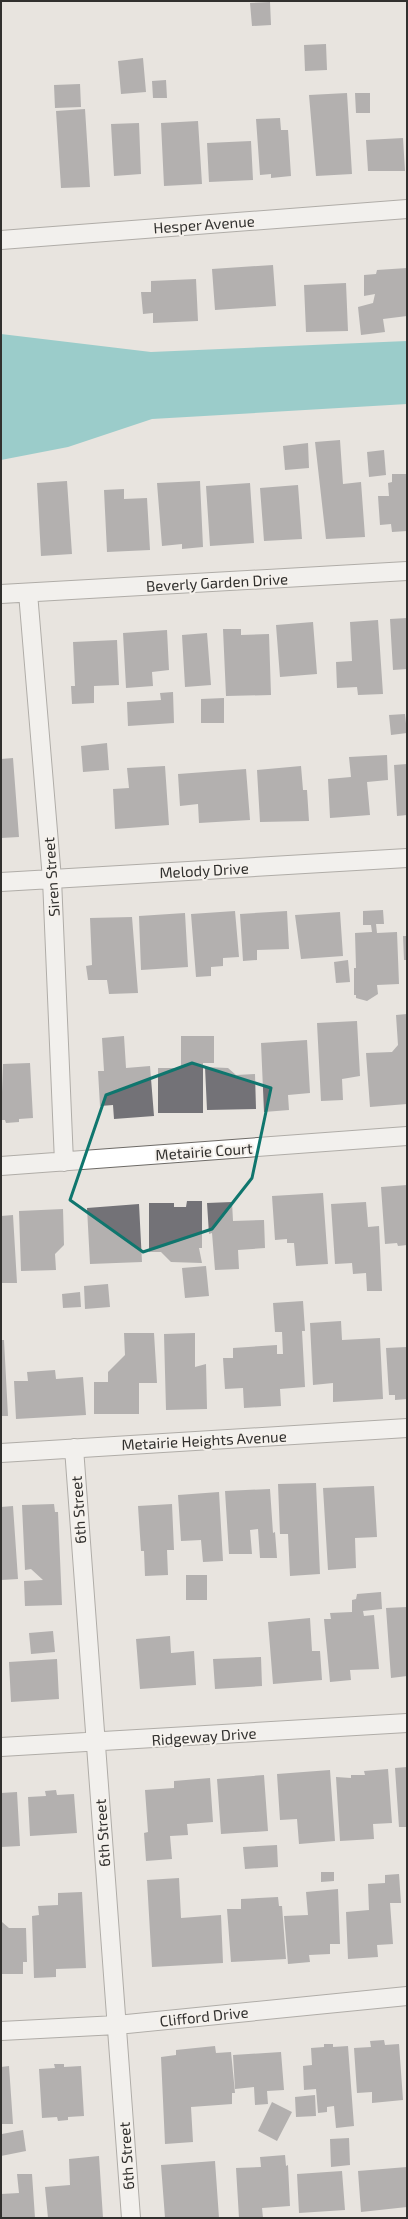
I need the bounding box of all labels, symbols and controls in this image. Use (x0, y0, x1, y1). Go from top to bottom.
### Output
street label: Hesper Avenue (153, 211, 255, 237)
street label: Beverly Garden Drive (146, 569, 288, 595)
street label: Siren Street (39, 836, 63, 917)
street label: Melody Drive (159, 859, 249, 881)
street label: Metairie Court (155, 1139, 253, 1163)
street label: Metairie Heights Avenue (121, 1427, 287, 1453)
street label: 6th Street (67, 1475, 89, 1545)
street label: Ridgeway Drive (151, 1723, 257, 1749)
street label: 6th Street (91, 1798, 113, 1868)
street label: Clifford Drive (159, 2002, 249, 2030)
street label: 6th Street (115, 2121, 137, 2191)

